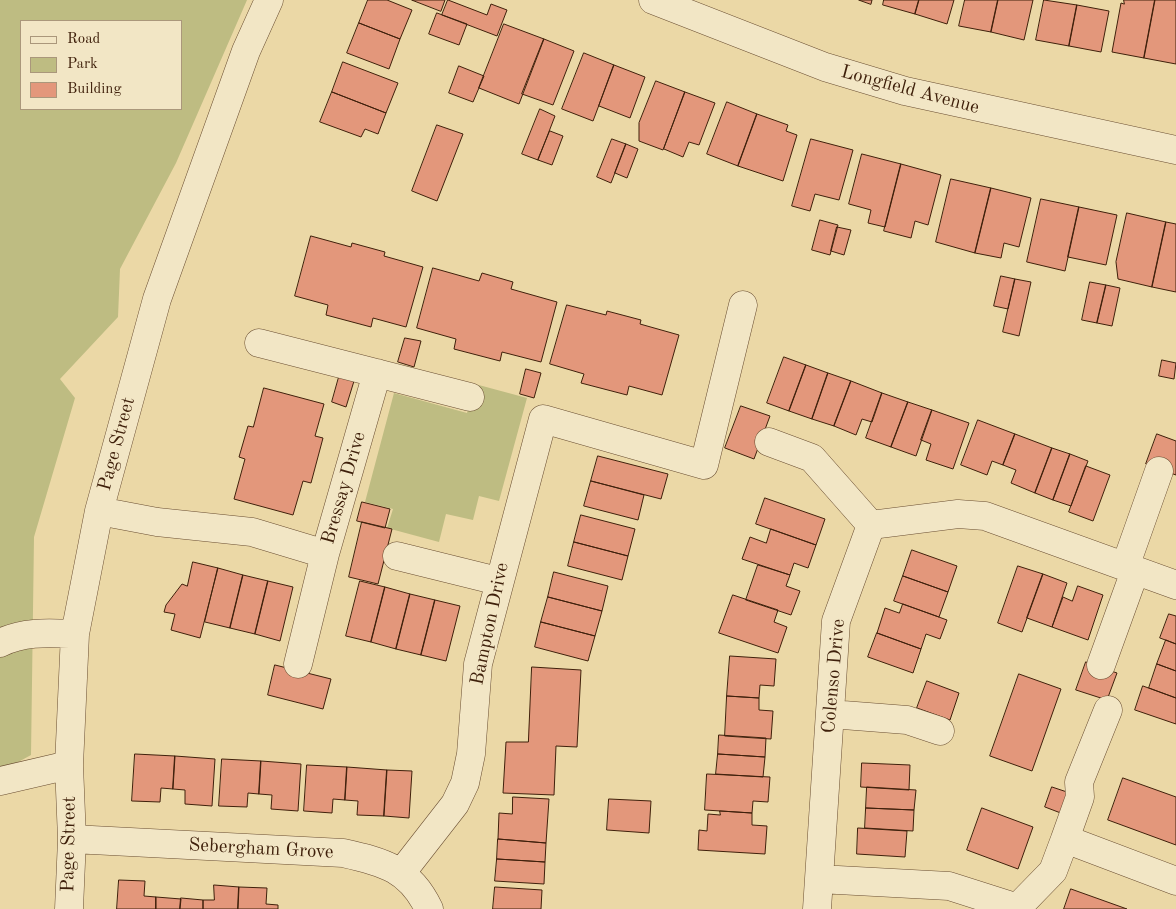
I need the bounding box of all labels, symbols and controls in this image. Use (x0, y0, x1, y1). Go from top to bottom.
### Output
legend (20, 20, 182, 110)
text: Road (67, 32, 100, 47)
text: Park (67, 57, 98, 72)
street label: Longfield Avenue (838, 61, 982, 119)
text: Building (67, 82, 122, 97)
street label: Page Street (94, 395, 140, 493)
street label: Bressay Drive (317, 429, 371, 547)
street label: Bampton Drive (466, 561, 514, 687)
street label: Colenso Drive (818, 618, 850, 734)
street label: Page Street (57, 796, 81, 892)
street label: Sebergham Grove (188, 834, 334, 864)

